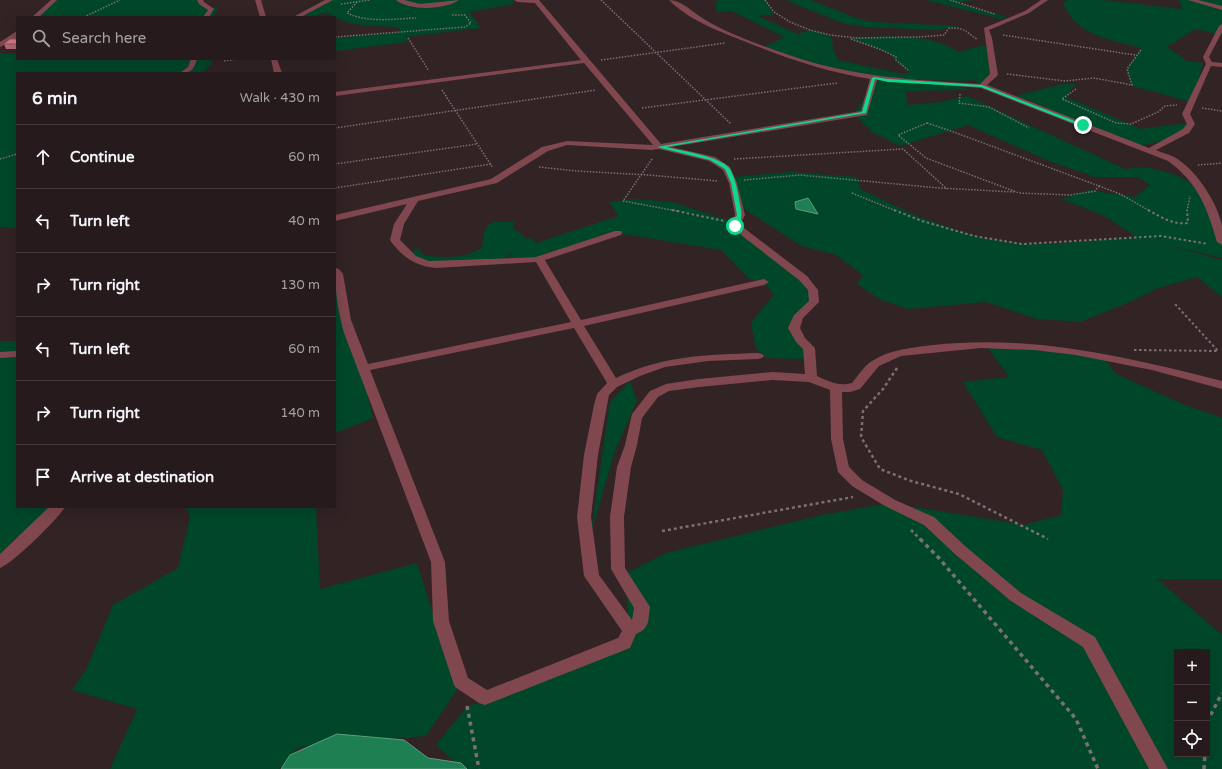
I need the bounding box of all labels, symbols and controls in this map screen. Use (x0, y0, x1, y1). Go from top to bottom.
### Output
search box (16, 16, 336, 60)
icon: search (30, 27, 52, 49)
text: Search here (62, 29, 146, 47)
text: 6 min (32, 88, 77, 109)
text: Walk · 430 m (240, 90, 320, 106)
route end (1074, 116, 1092, 134)
icon: ahead (32, 146, 54, 168)
text: Continue (70, 148, 134, 166)
text: 60 m (288, 149, 320, 165)
icon: left (32, 210, 54, 232)
text: Turn left (70, 212, 130, 230)
text: 40 m (288, 213, 320, 229)
route start (726, 217, 744, 235)
icon: right (32, 274, 54, 296)
text: Turn right (70, 276, 140, 294)
text: 130 m (280, 277, 320, 293)
icon: left (32, 338, 54, 360)
text: Turn left (70, 340, 130, 358)
text: 60 m (288, 341, 320, 357)
icon: right (32, 402, 54, 424)
text: Turn right (70, 404, 140, 422)
text: 140 m (280, 405, 320, 421)
icon: arrive (32, 466, 54, 488)
text: Arrive at destination (70, 468, 214, 486)
map controls (1174, 649, 1210, 757)
button: + (1174, 649, 1210, 685)
button: − (1174, 685, 1210, 721)
button: locate (1174, 721, 1210, 757)

